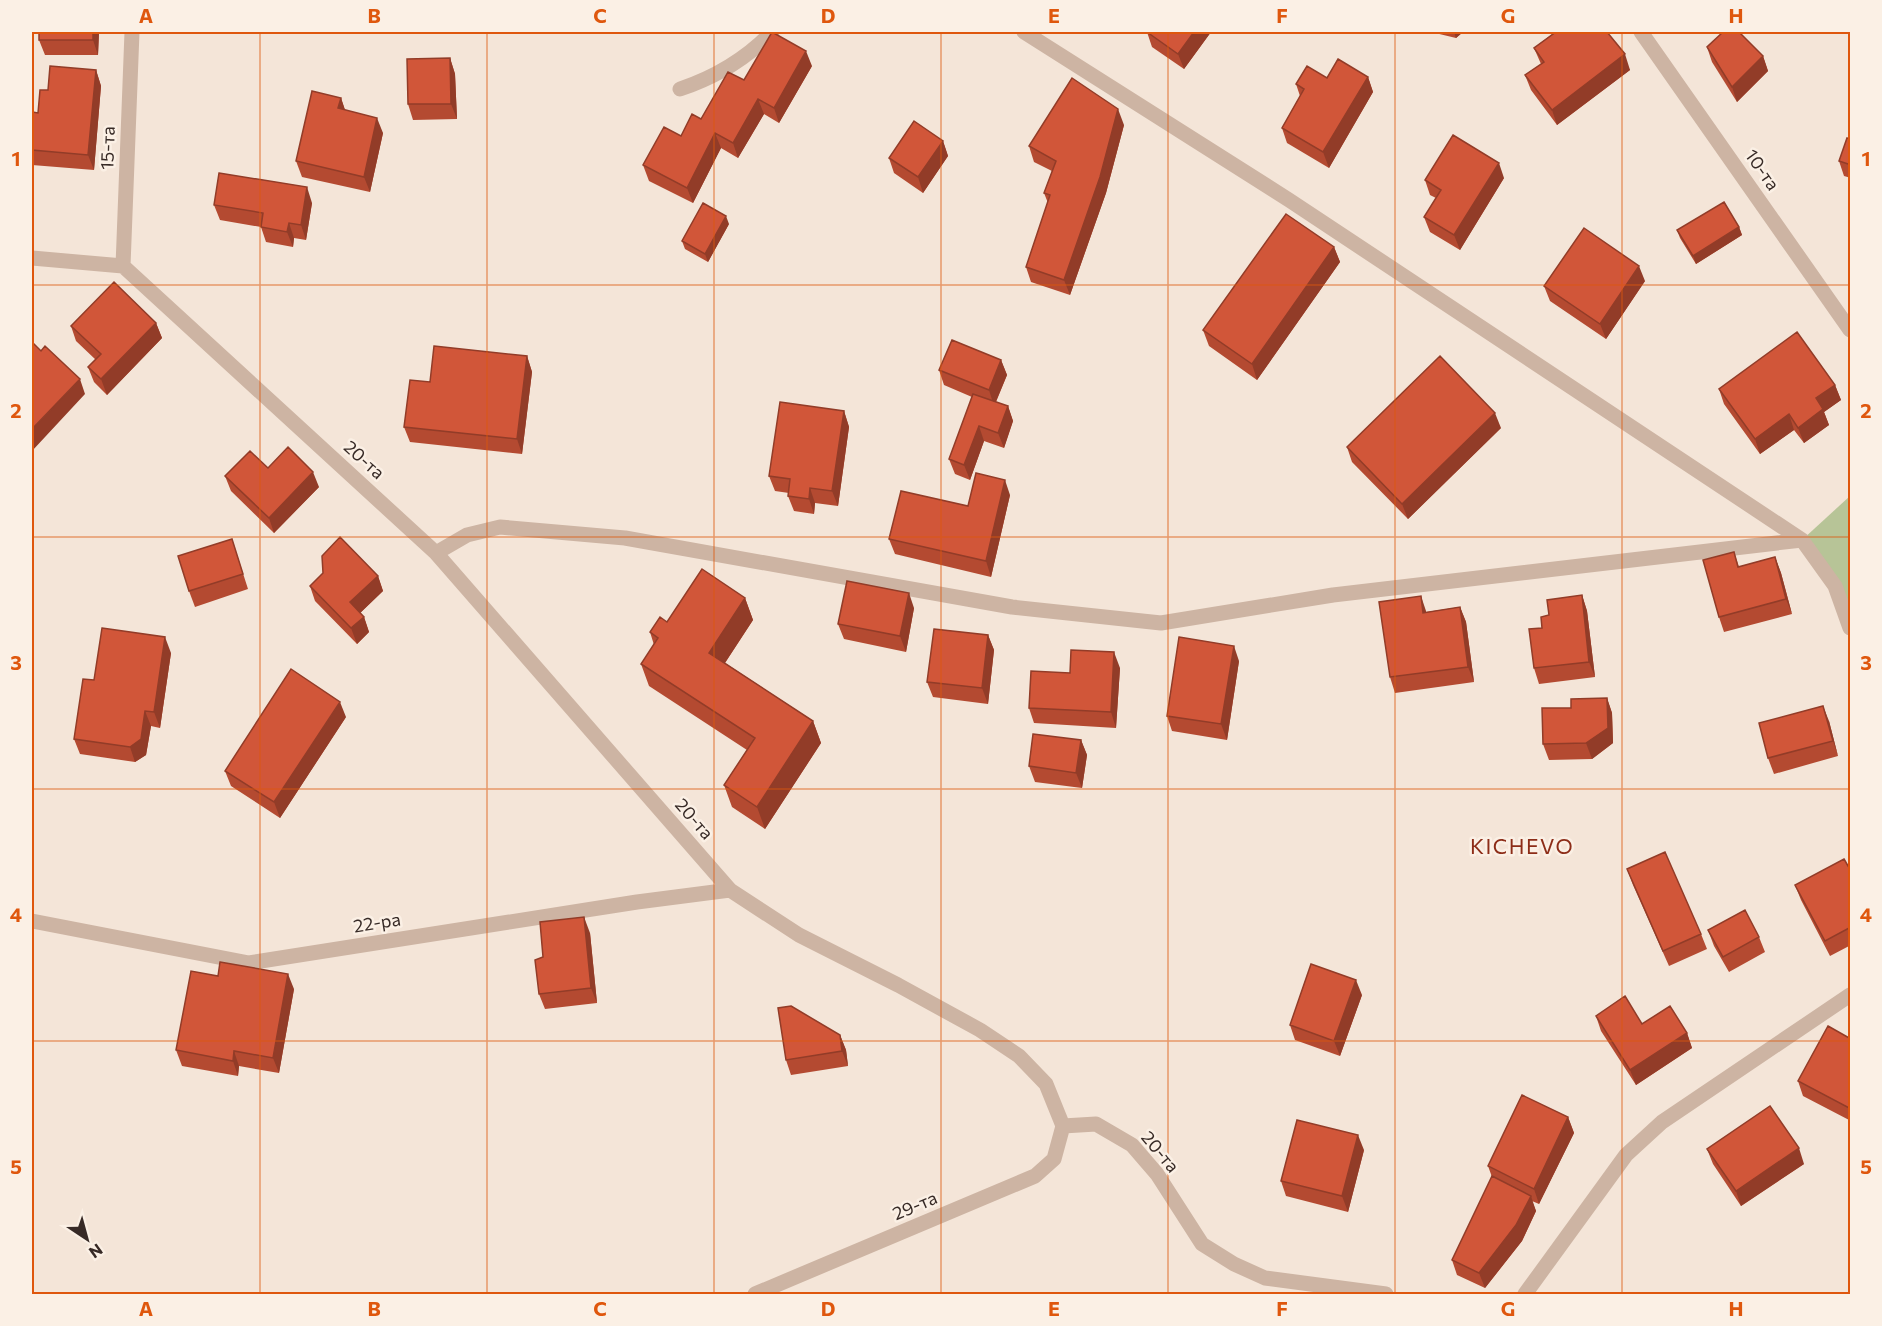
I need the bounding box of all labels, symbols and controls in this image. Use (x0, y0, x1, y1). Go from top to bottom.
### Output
text: A (139, 3, 153, 27)
text: B (367, 3, 381, 27)
text: C (593, 3, 607, 27)
text: D (821, 3, 835, 27)
text: E (1048, 3, 1060, 27)
text: F (1276, 3, 1288, 27)
text: G (1501, 3, 1515, 27)
text: H (1729, 3, 1744, 27)
street label: 15-та (95, 126, 119, 170)
street label: 10-та (1741, 145, 1785, 194)
text: 1 (11, 146, 21, 170)
text: 1 (1861, 146, 1871, 170)
text: 2 (10, 398, 22, 422)
text: 2 (1860, 398, 1872, 422)
street label: 20-та (340, 435, 390, 483)
text: 3 (10, 650, 22, 674)
text: 3 (1860, 650, 1872, 674)
street label: 20-та (671, 793, 719, 843)
district label: KICHEVO (1470, 833, 1574, 858)
text: 4 (10, 902, 22, 926)
text: 4 (1860, 902, 1872, 926)
street label: 22-ра (352, 907, 402, 937)
street label: 20-та (1137, 1126, 1184, 1176)
text: 5 (10, 1154, 22, 1178)
text: 5 (1860, 1154, 1872, 1178)
street label: 29-та (889, 1186, 940, 1224)
north arrow (57, 1209, 117, 1269)
text: N (86, 1240, 107, 1263)
text: A (139, 1296, 153, 1320)
text: B (367, 1296, 381, 1320)
text: C (593, 1296, 607, 1320)
text: D (821, 1296, 835, 1320)
text: E (1048, 1296, 1060, 1320)
text: F (1276, 1296, 1288, 1320)
text: G (1501, 1296, 1515, 1320)
text: H (1729, 1296, 1744, 1320)

